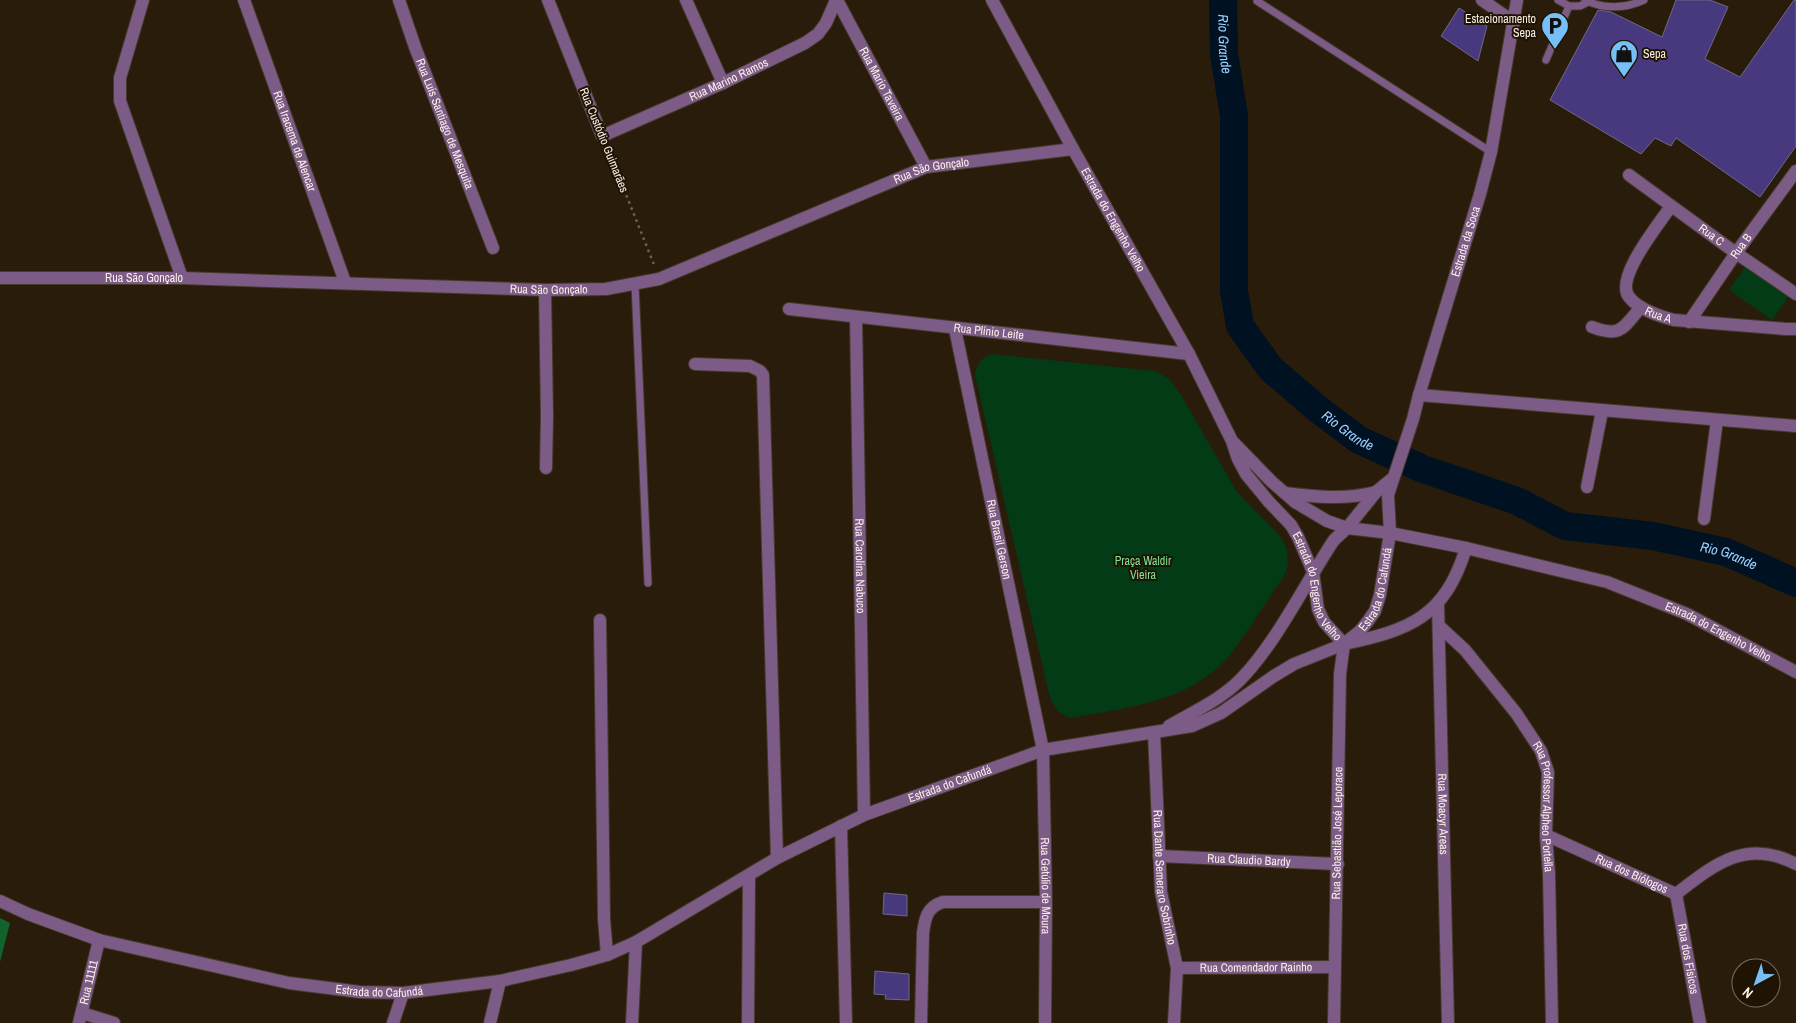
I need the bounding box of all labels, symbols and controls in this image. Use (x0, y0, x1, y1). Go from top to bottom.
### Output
place label: Estacionamento Sepa (1465, 11, 1537, 41)
parking icon: Estacionamento Sepa (1540, 11, 1570, 50)
water label: Rio Grande (1214, 14, 1236, 75)
shop icon: Sepa (1609, 39, 1639, 78)
street label: Rua Mario Taveira (856, 44, 908, 124)
place label: Sepa (1643, 46, 1667, 62)
street label: Rua Marino Ramos (687, 54, 771, 105)
street label: Rua Luís Santiago de Mesquita (412, 56, 478, 192)
street label: Rua Custódio Guimarães (576, 85, 632, 195)
street label: Rua Iracema de Alencar (269, 89, 320, 194)
street label: Rua São Gonçalo (891, 154, 970, 188)
street label: Estrada do Engenho Velho (1077, 165, 1149, 275)
street label: Estrada da Soca (1447, 204, 1484, 279)
street label: Rua C (1695, 220, 1727, 250)
street label: Rua B (1726, 230, 1756, 262)
street label: Rua São Gonçalo (105, 270, 183, 286)
street label: Rua São Gonçalo (510, 281, 588, 298)
street label: Rua A (1642, 303, 1674, 327)
street label: Rua Plínio Leite (953, 320, 1025, 343)
water label: Rio Grande (1318, 406, 1377, 454)
street label: Rua Brasil Gerson (983, 498, 1015, 581)
street label: Rua Carolina Nabuco (851, 518, 869, 613)
street label: Estrada do Engenho Velho (1289, 529, 1345, 644)
water label: Rio Grande (1699, 538, 1760, 574)
street label: Estrada do Cafundá (1355, 546, 1396, 635)
park label: Praça Waldir Vieira (1115, 553, 1172, 583)
street label: Estrada do Engenho Velho (1663, 598, 1774, 665)
street label: Rua Professor Alpheo Portella (1529, 738, 1557, 873)
street label: Estrada do Cafundá (906, 761, 994, 806)
street label: Rua Sebastião José Leporace (1328, 767, 1346, 899)
street label: Rua Moacyr Areas (1434, 773, 1452, 855)
street label: Rua Dante Semeraro Sobrinho (1149, 810, 1180, 946)
street label: Rua Getúlio de Moura (1037, 837, 1054, 935)
street label: Rua Claudio Bardy (1207, 850, 1291, 870)
street label: Rua dos Biólogos (1593, 850, 1670, 897)
street label: Rua dos Físicos (1674, 922, 1702, 995)
street label: Rua 11111 (76, 958, 102, 1006)
north arrow (1731, 958, 1781, 1008)
street label: Rua Comendador Rainho (1200, 959, 1312, 976)
street label: Estrada do Cafundá (334, 981, 424, 1001)
text: N (1739, 983, 1757, 1003)

